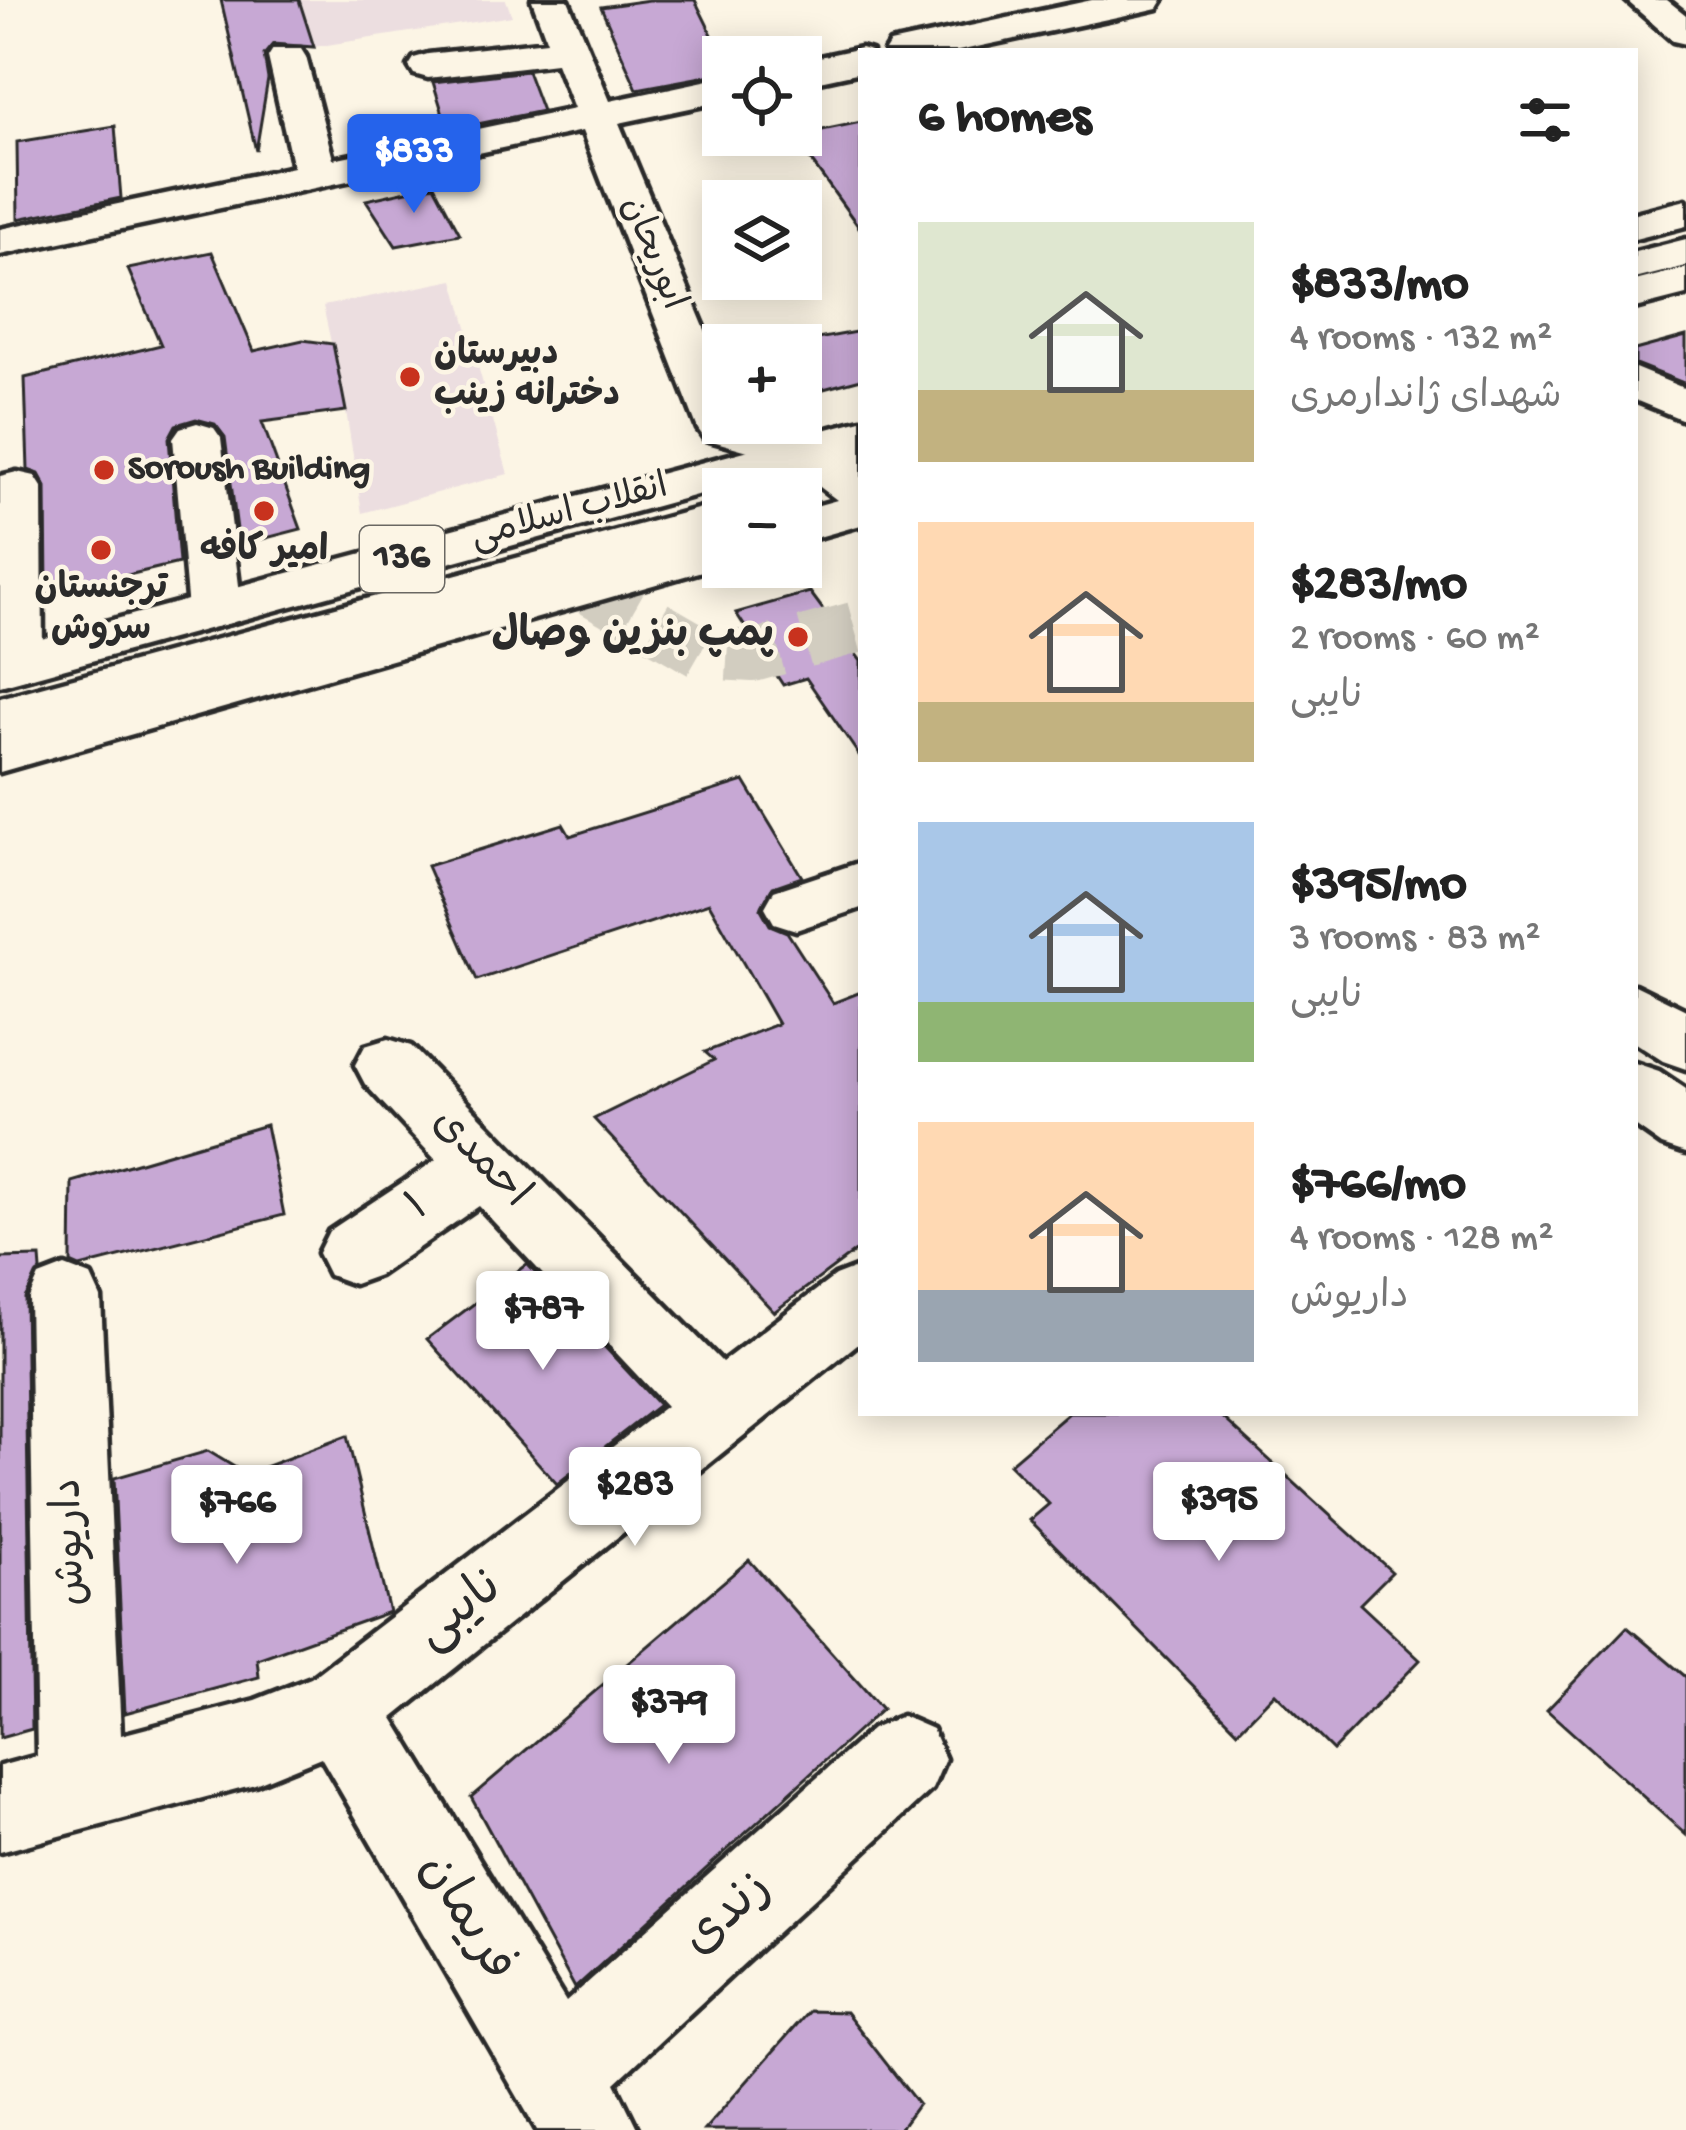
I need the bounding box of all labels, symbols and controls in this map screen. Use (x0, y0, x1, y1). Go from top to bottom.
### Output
map controls (702, 36, 822, 588)
button: locate (702, 36, 822, 156)
icon: filters (1512, 87, 1578, 153)
text: 6 homes (918, 90, 1091, 150)
pin: $833 (343, 114, 485, 216)
text: $833 (374, 130, 454, 176)
button: layers (702, 180, 822, 300)
street label: ابوریحان (609, 191, 693, 317)
text: $833/mo (1290, 257, 1469, 317)
icon: home (1014, 270, 1158, 414)
text: 4 rooms · 132 m² (1290, 317, 1552, 363)
button: + (702, 324, 822, 444)
place label: دبیرستان دخترانه زینب (434, 335, 620, 419)
marker: دبیرستان دخترانه زینب (397, 364, 423, 390)
text: شهدای ژاندارمری (1290, 376, 1562, 422)
place label: Soroush Building (128, 449, 370, 492)
marker: Soroush Building (91, 457, 117, 483)
street label: انقلاب اسلامی (467, 467, 673, 561)
button: − (702, 468, 822, 588)
marker: امیر کافه (251, 498, 277, 524)
road number: 136 (360, 526, 444, 592)
place label: امیر کافه (200, 528, 328, 574)
marker: ترجنستان سروش (88, 537, 114, 563)
text: $283/mo (1290, 557, 1467, 617)
place label: ترجنستان سروش (34, 569, 169, 653)
icon: home (1014, 570, 1158, 714)
place label: پمپ بنزین وصال (491, 612, 774, 662)
text: 2 rooms · 60 m² (1290, 617, 1540, 663)
marker: پمپ بنزین وصال (785, 624, 811, 650)
text: نایبی (1290, 676, 1362, 722)
text: $395/mo (1290, 857, 1467, 917)
icon: home (1014, 870, 1158, 1014)
text: 3 rooms · 83 m² (1290, 917, 1541, 963)
text: نایبی (1290, 976, 1362, 1022)
street label: احمدی (420, 1099, 539, 1220)
text: $766/mo (1290, 1157, 1466, 1217)
icon: home (1014, 1170, 1158, 1314)
street label: ۱ (399, 1184, 439, 1234)
text: 4 rooms · 128 m² (1290, 1217, 1553, 1263)
pin: $787 (472, 1271, 614, 1373)
text: داریوش (1290, 1276, 1409, 1322)
text: $787 (503, 1287, 583, 1333)
pin: $283 (564, 1447, 706, 1549)
pin: $395 (1148, 1462, 1290, 1564)
text: $283 (596, 1463, 674, 1509)
pin: $766 (166, 1465, 308, 1567)
street label: داریوش (45, 1477, 100, 1607)
text: $395 (1180, 1478, 1258, 1524)
text: $766 (198, 1481, 276, 1527)
street label: نایبی (405, 1560, 517, 1666)
pin: $379 (598, 1665, 740, 1767)
text: $379 (630, 1681, 708, 1727)
street label: فریمان (403, 1844, 526, 1994)
street label: زندی (672, 1861, 786, 1971)

